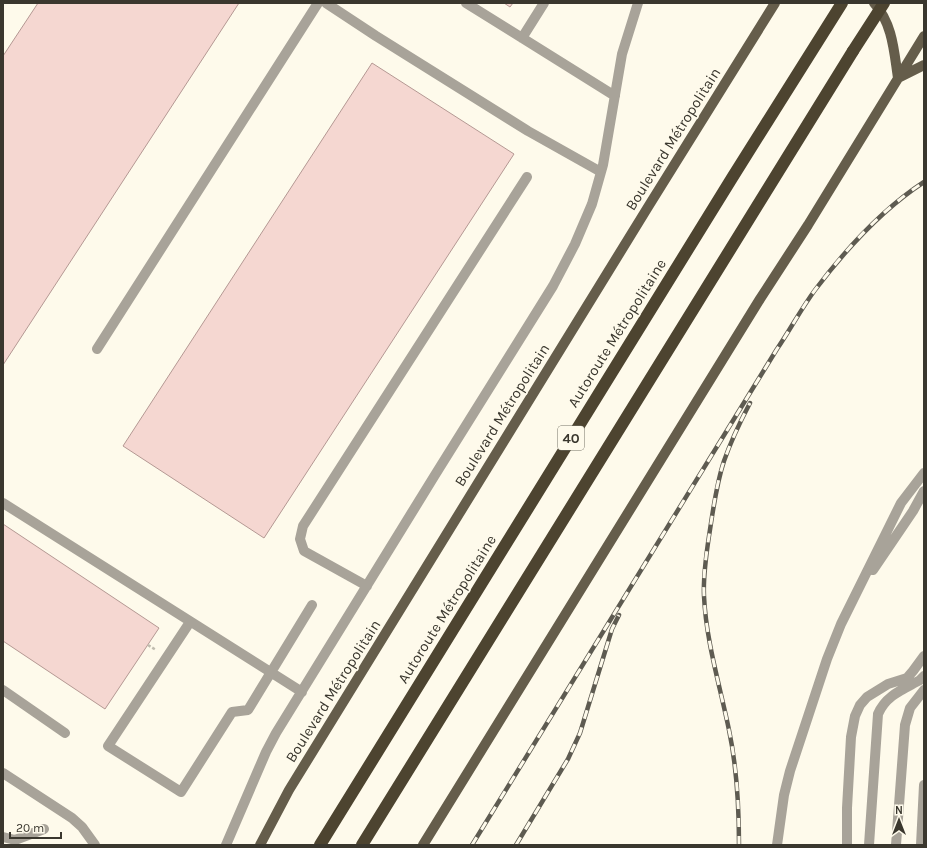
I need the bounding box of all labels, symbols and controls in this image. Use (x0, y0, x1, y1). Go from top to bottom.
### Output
street label: Boulevard Métropolitain (622, 64, 724, 214)
street label: Autoroute Métropolitaine (564, 255, 670, 411)
street label: Boulevard Métropolitain (451, 340, 553, 490)
road number: 40 (558, 426, 584, 450)
street label: Autoroute Métropolitaine (394, 531, 500, 687)
street label: Boulevard Métropolitain (282, 616, 384, 766)
north arrow (879, 800, 919, 840)
text: N (895, 804, 903, 817)
scale bar (10, 814, 61, 840)
text: 20 m (16, 821, 44, 835)

